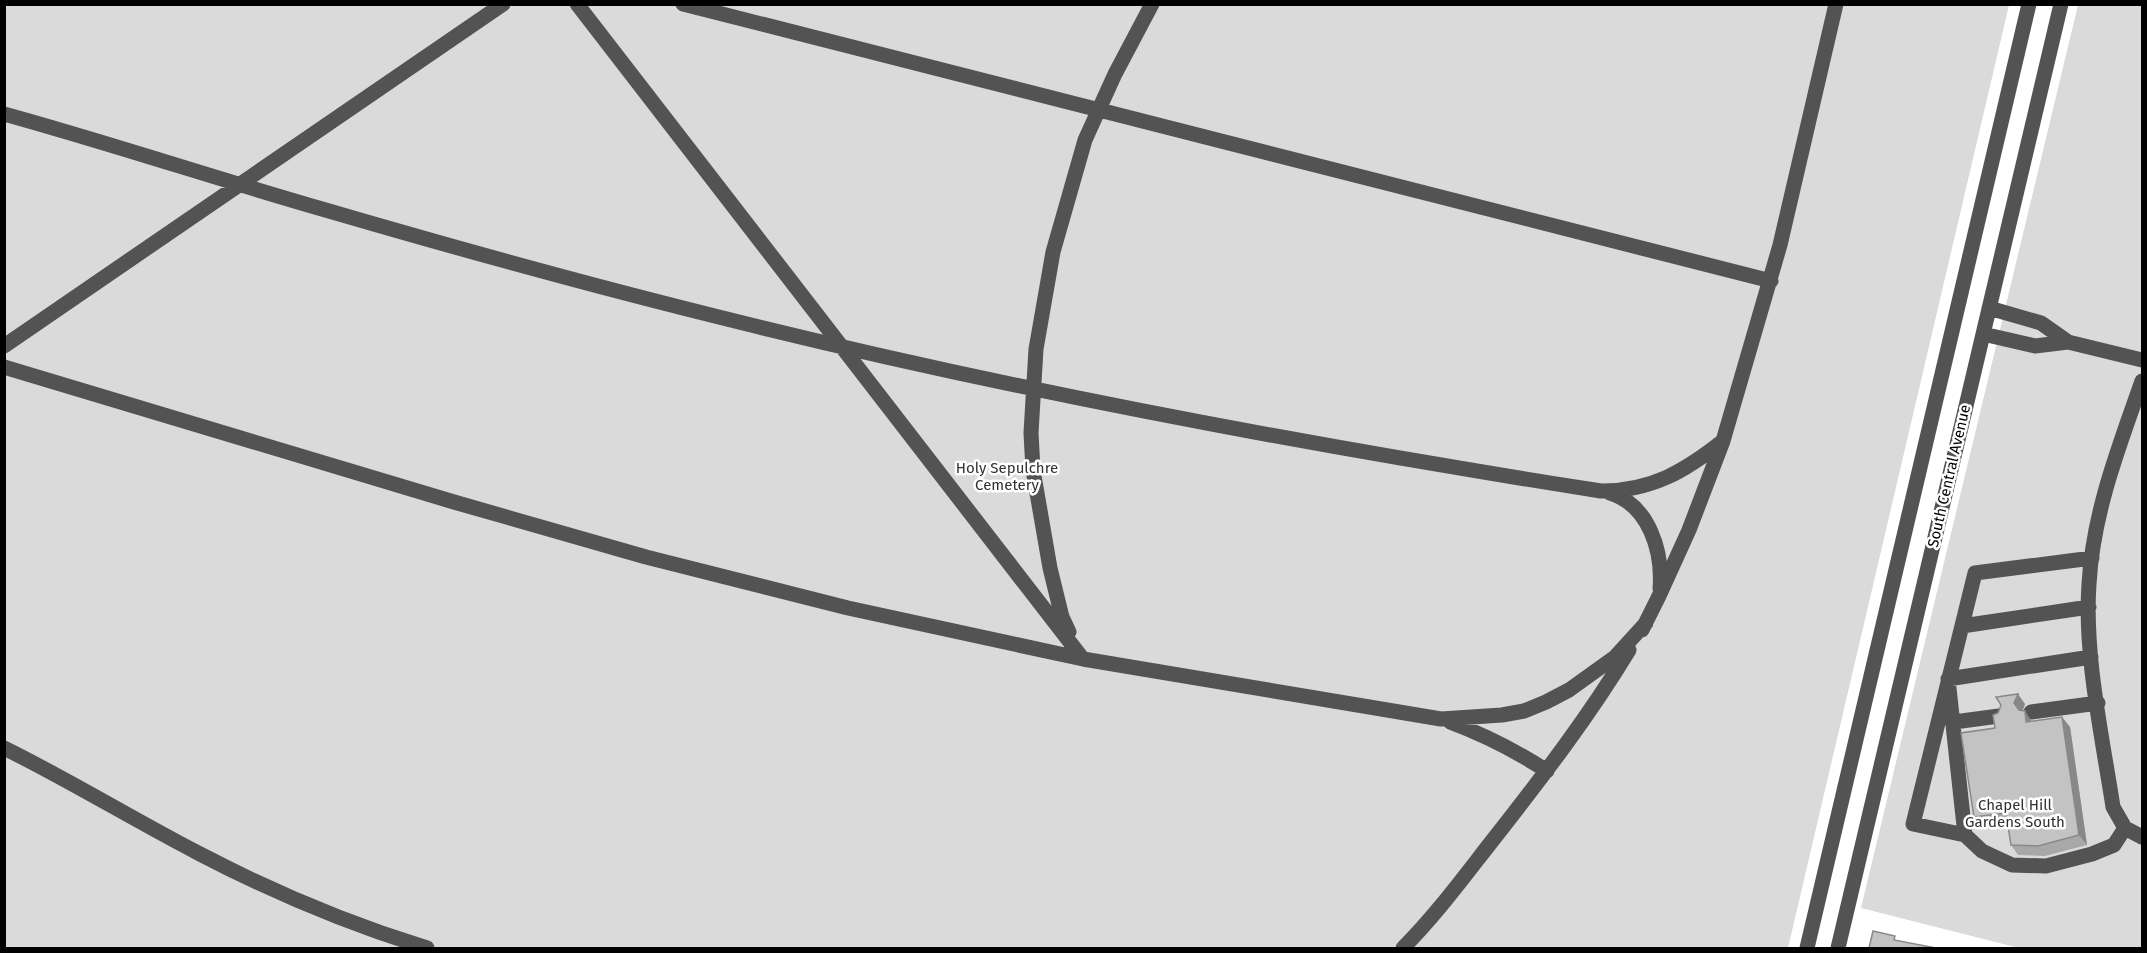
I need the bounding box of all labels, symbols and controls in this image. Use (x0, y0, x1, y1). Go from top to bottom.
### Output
street label: South Central Avenue (1924, 403, 1974, 549)
park label: Holy Sepulchre Cemetery (956, 459, 1058, 494)
park label: Chapel Hill Gardens South (1965, 796, 2065, 831)

